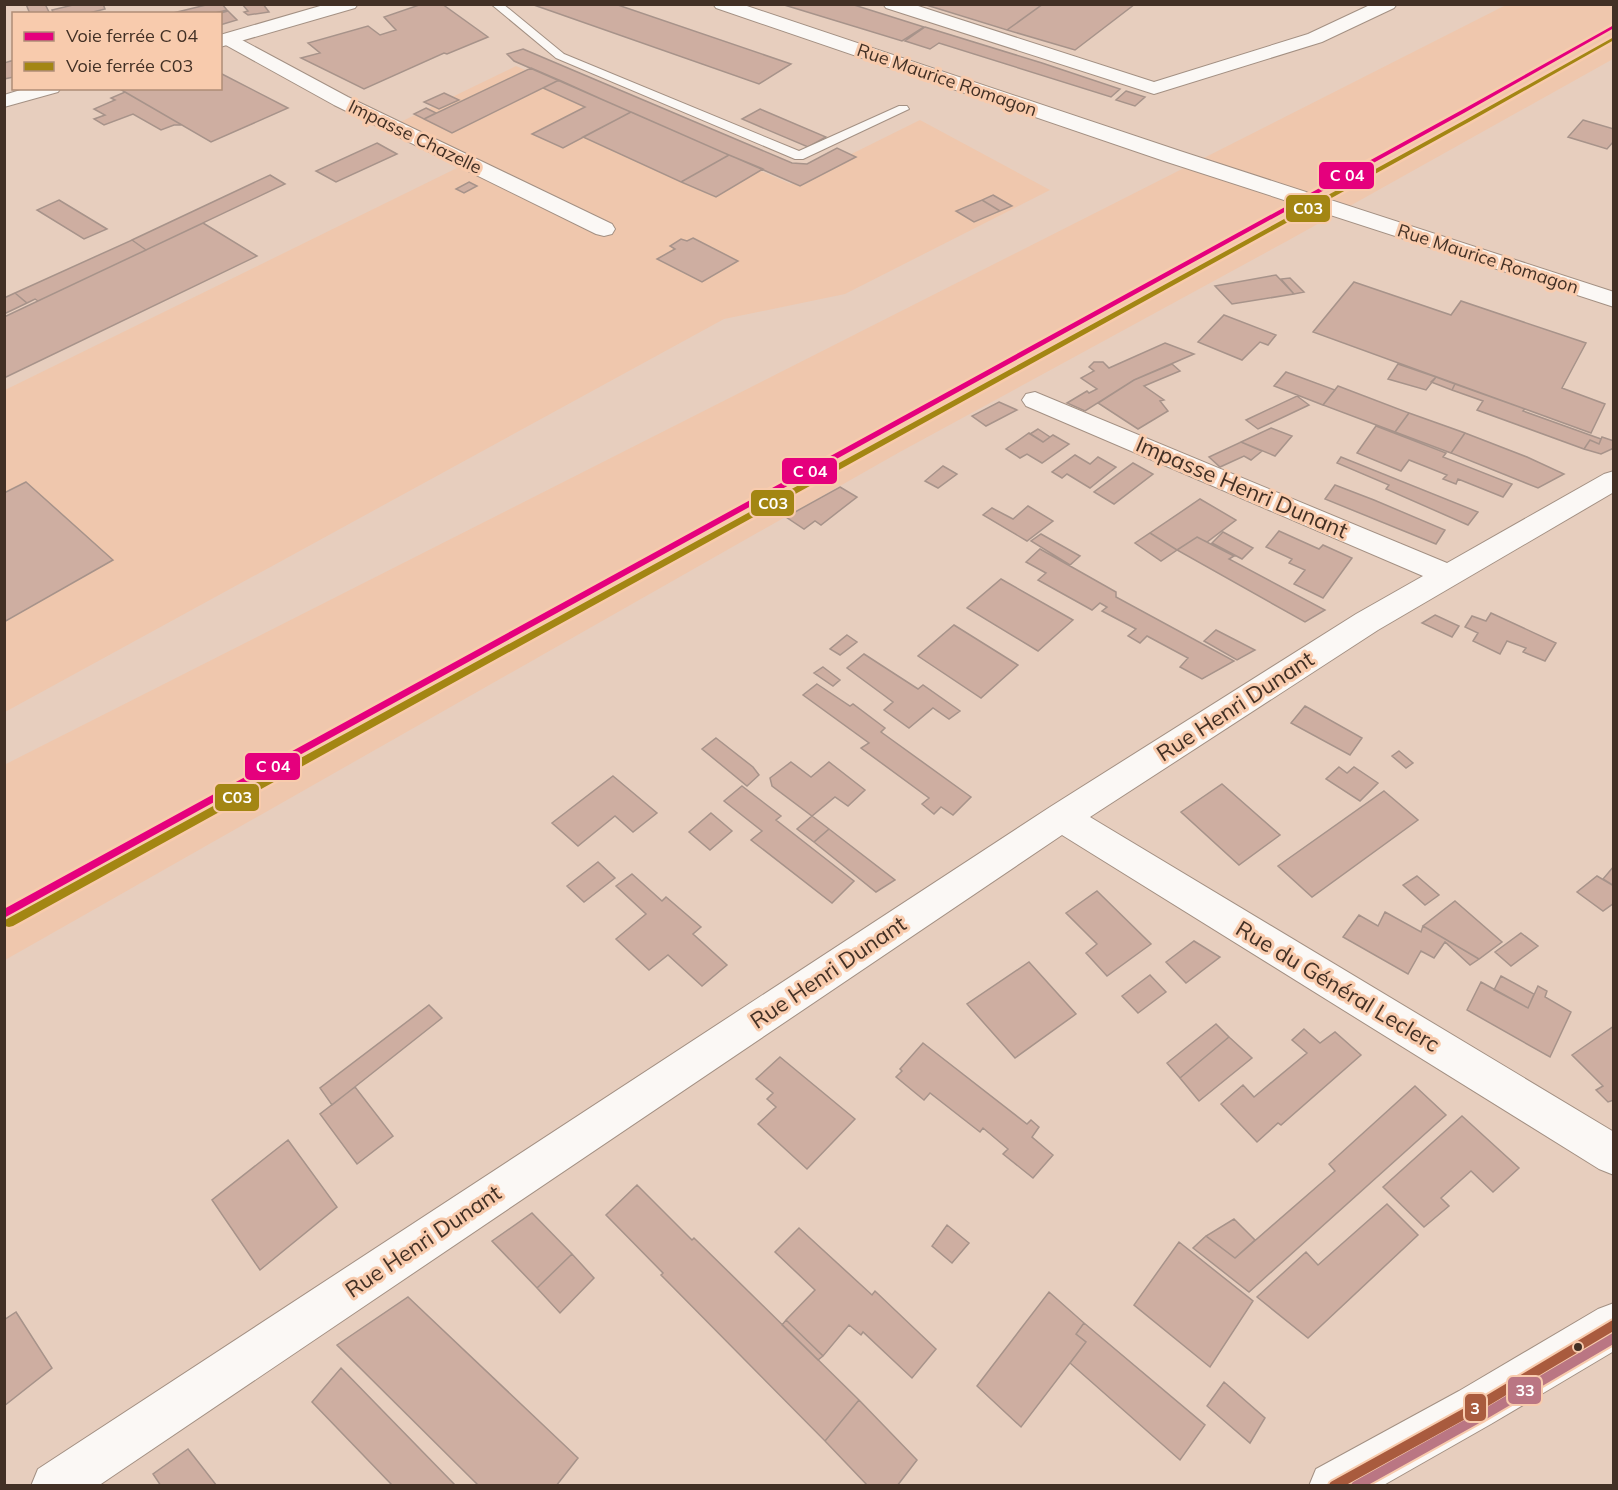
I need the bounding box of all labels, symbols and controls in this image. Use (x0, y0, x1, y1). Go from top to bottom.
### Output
legend (12, 12, 222, 90)
text: Voie ferrée C 04 (66, 24, 198, 47)
street label: Rue Maurice Romagon (854, 38, 1040, 121)
text: Voie ferrée C03 (66, 54, 193, 77)
street label: Impasse Chazelle (345, 94, 486, 179)
line badge: C 04 (1318, 161, 1375, 190)
text: C 04 (1330, 165, 1365, 185)
line badge: C03 (1285, 194, 1331, 223)
text: C03 (1293, 198, 1323, 218)
street label: Rue Maurice Romagon (1395, 218, 1581, 299)
street label: Impasse Henri Dunant (1132, 430, 1352, 544)
line badge: C 04 (781, 457, 838, 485)
text: C 04 (793, 461, 828, 481)
line badge: C03 (750, 489, 795, 517)
text: C03 (758, 493, 788, 513)
street label: Rue Henri Dunant (1151, 645, 1319, 767)
line badge: C 04 (244, 752, 301, 781)
text: C 04 (256, 756, 291, 776)
line badge: C03 (214, 783, 260, 812)
text: C03 (222, 787, 252, 807)
street label: Rue Henri Dunant (745, 909, 912, 1035)
street label: Rue du Général Leclerc (1231, 914, 1445, 1058)
street label: Rue Henri Dunant (340, 1178, 507, 1304)
unlabelled marker (1572, 1341, 1584, 1353)
line badge: 33 (1507, 1376, 1542, 1405)
text: 33 (1515, 1380, 1535, 1400)
line badge: 3 (1464, 1393, 1487, 1422)
text: 3 (1470, 1398, 1480, 1418)

